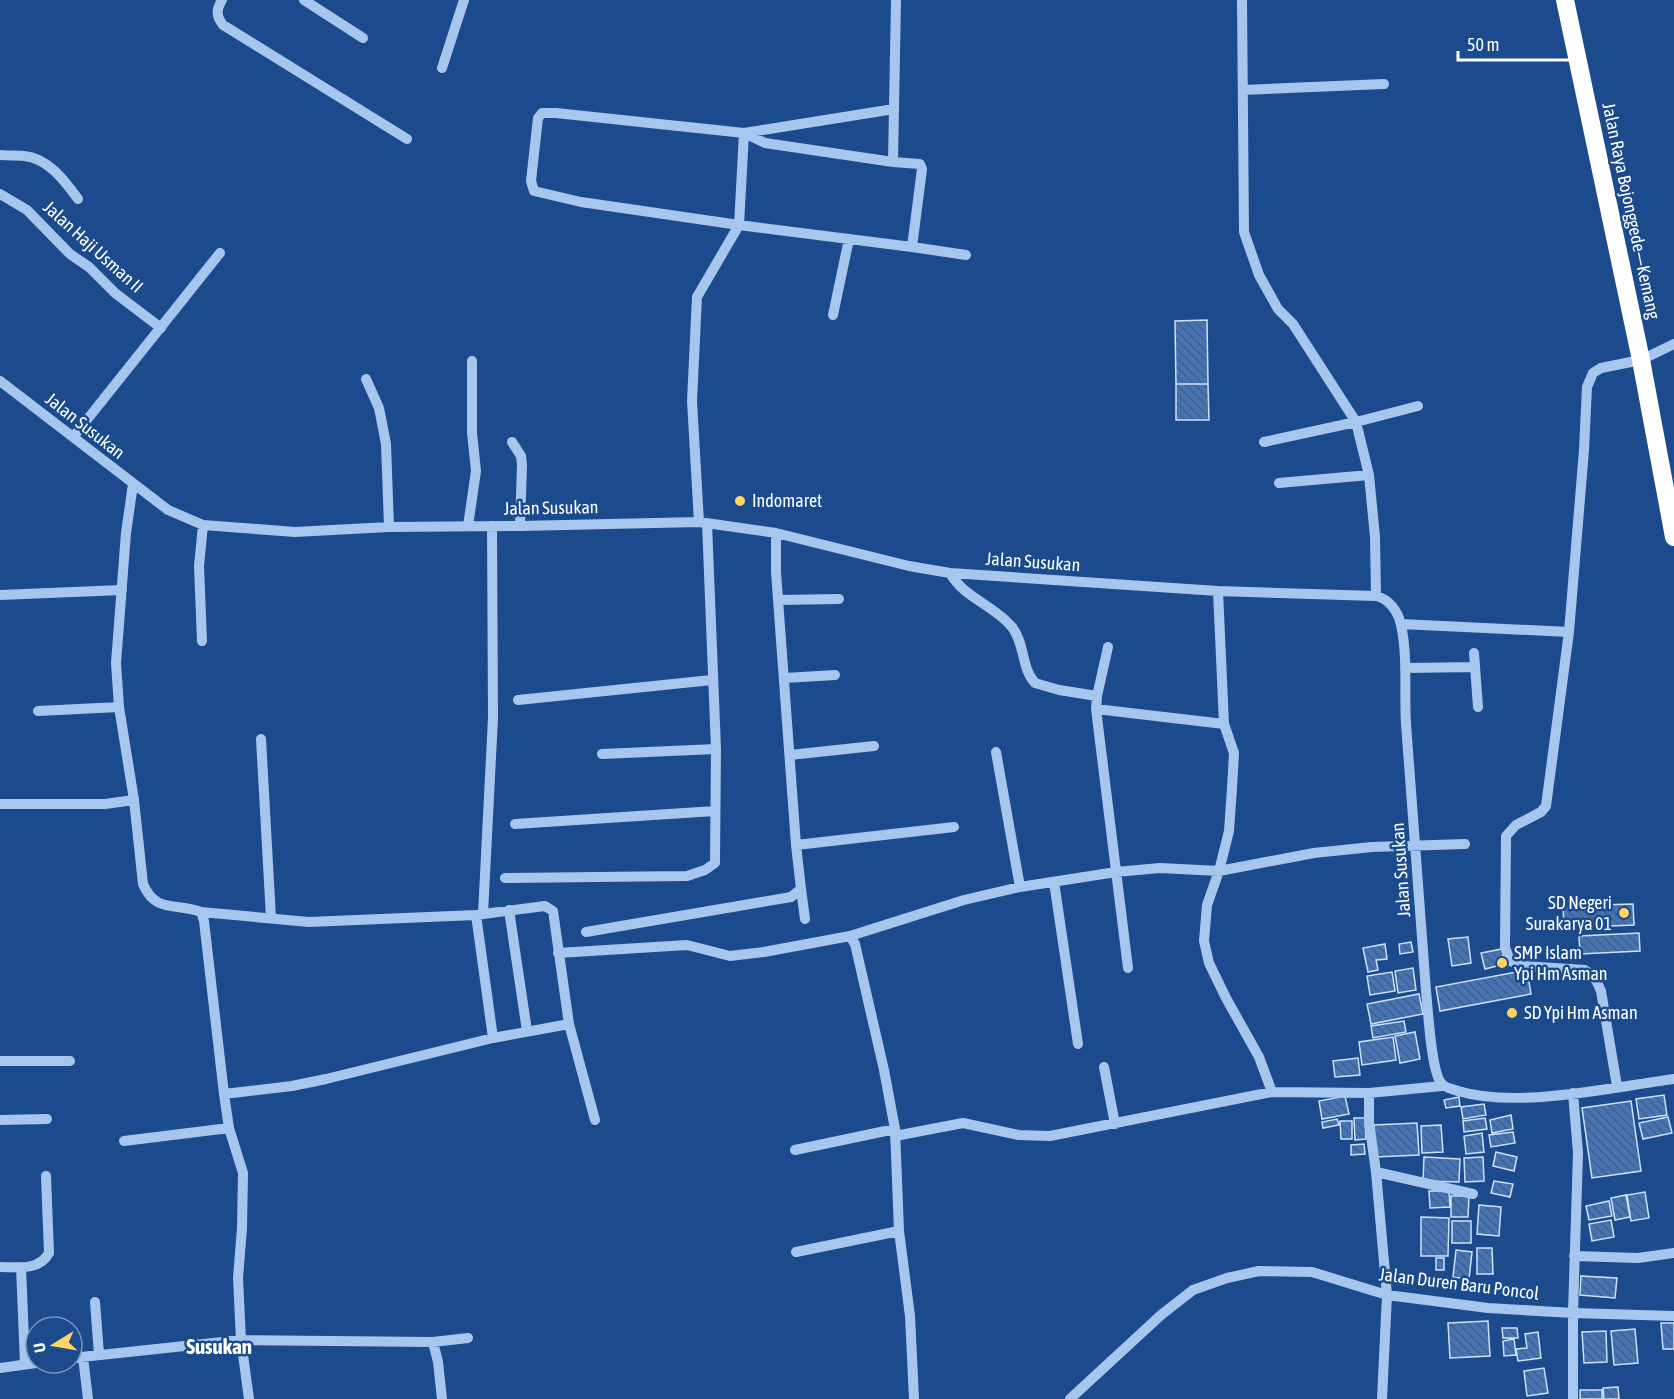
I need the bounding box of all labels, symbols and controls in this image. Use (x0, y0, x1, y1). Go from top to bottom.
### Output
scale bar (1458, 24, 1575, 62)
text: 50 m (1467, 34, 1499, 55)
street label: Jalan Raya Bojonggede—Kemang (1598, 101, 1665, 321)
street label: Jalan Haji Usman II (39, 196, 147, 297)
street label: Jalan Susukan (41, 388, 129, 463)
place label: Indomaret (752, 490, 822, 511)
marker: Indomaret (733, 494, 747, 508)
street label: Jalan Susukan (503, 496, 599, 519)
street label: Jalan Susukan (985, 548, 1081, 575)
street label: Jalan Susukan (1387, 822, 1414, 918)
place label: SD Negeri Surakarya 01 (1526, 892, 1612, 934)
marker: SD Negeri Surakarya 01 (1617, 906, 1631, 920)
place label: SMP Islam Ypi Hm Asman (1514, 942, 1608, 984)
marker: SMP Islam Ypi Hm Asman (1495, 956, 1509, 970)
place label: SD Ypi Hm Asman (1524, 1002, 1638, 1023)
marker: SD Ypi Hm Asman (1505, 1006, 1519, 1020)
street label: Jalan Duren Baru Poncol (1378, 1263, 1540, 1304)
north arrow (24, 1315, 84, 1375)
district label: Susukan (186, 1334, 252, 1358)
text: U (30, 1342, 49, 1354)

